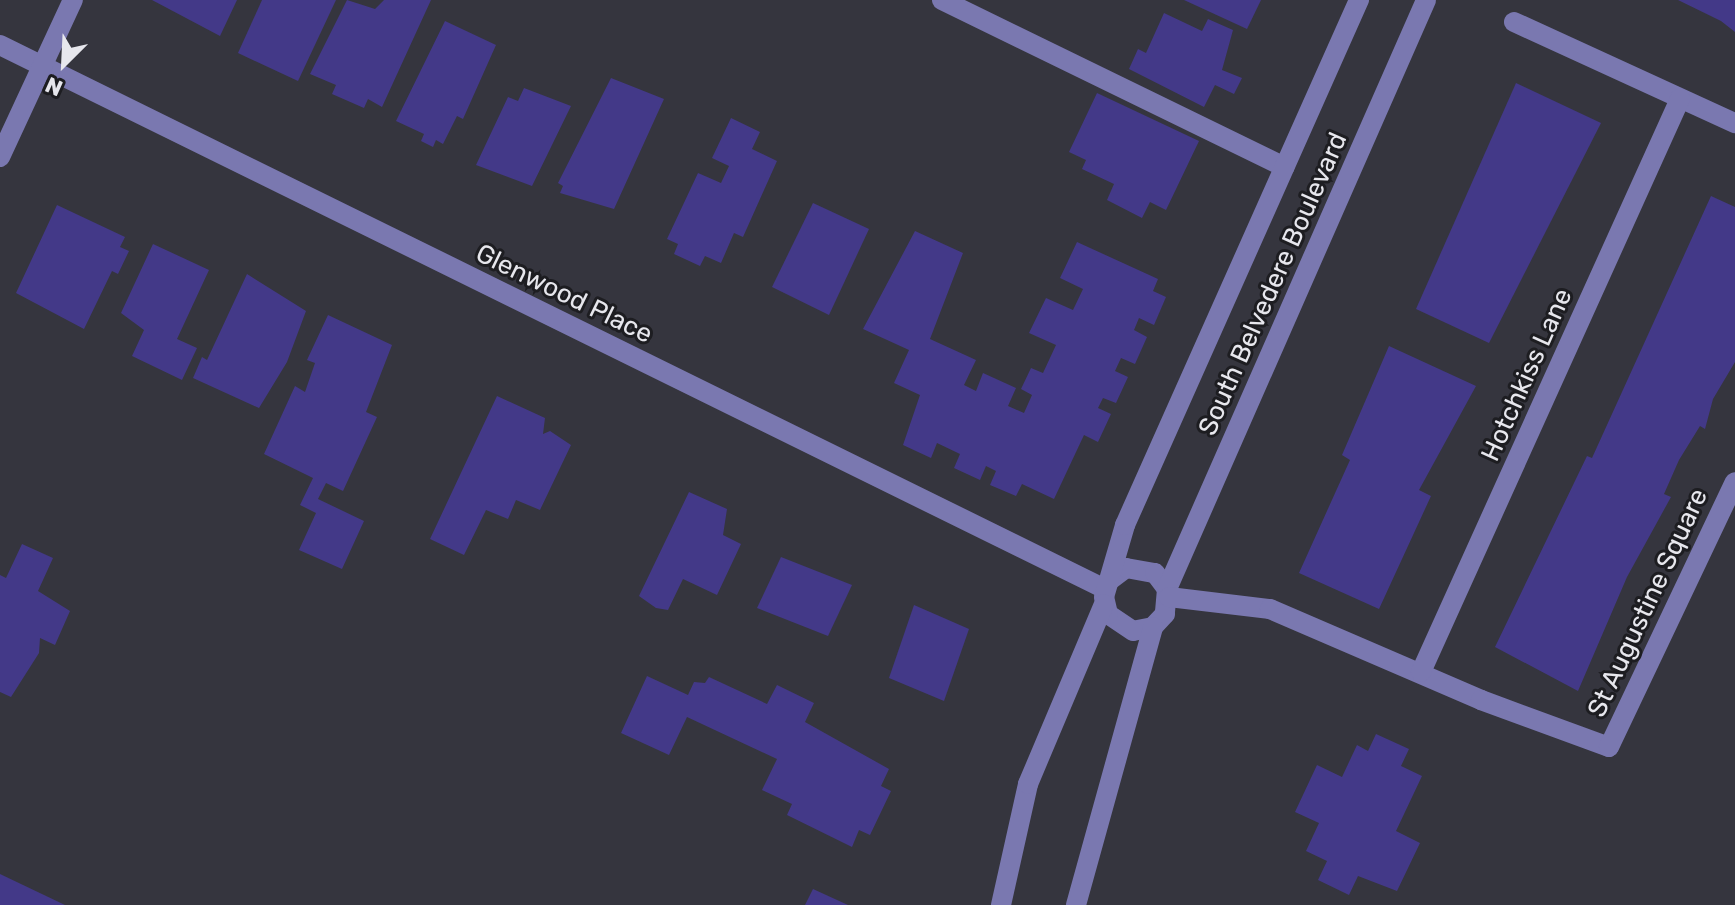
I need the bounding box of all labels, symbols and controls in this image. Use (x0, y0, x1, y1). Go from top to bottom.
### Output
north arrow (24, 24, 104, 104)
text: N (41, 71, 67, 102)
street label: South Belvedere Boulevard (1192, 128, 1354, 440)
street label: Glenwood Place (471, 238, 657, 350)
street label: Hotchkiss Lane (1475, 284, 1579, 466)
street label: St Augustine Square (1581, 484, 1715, 722)

